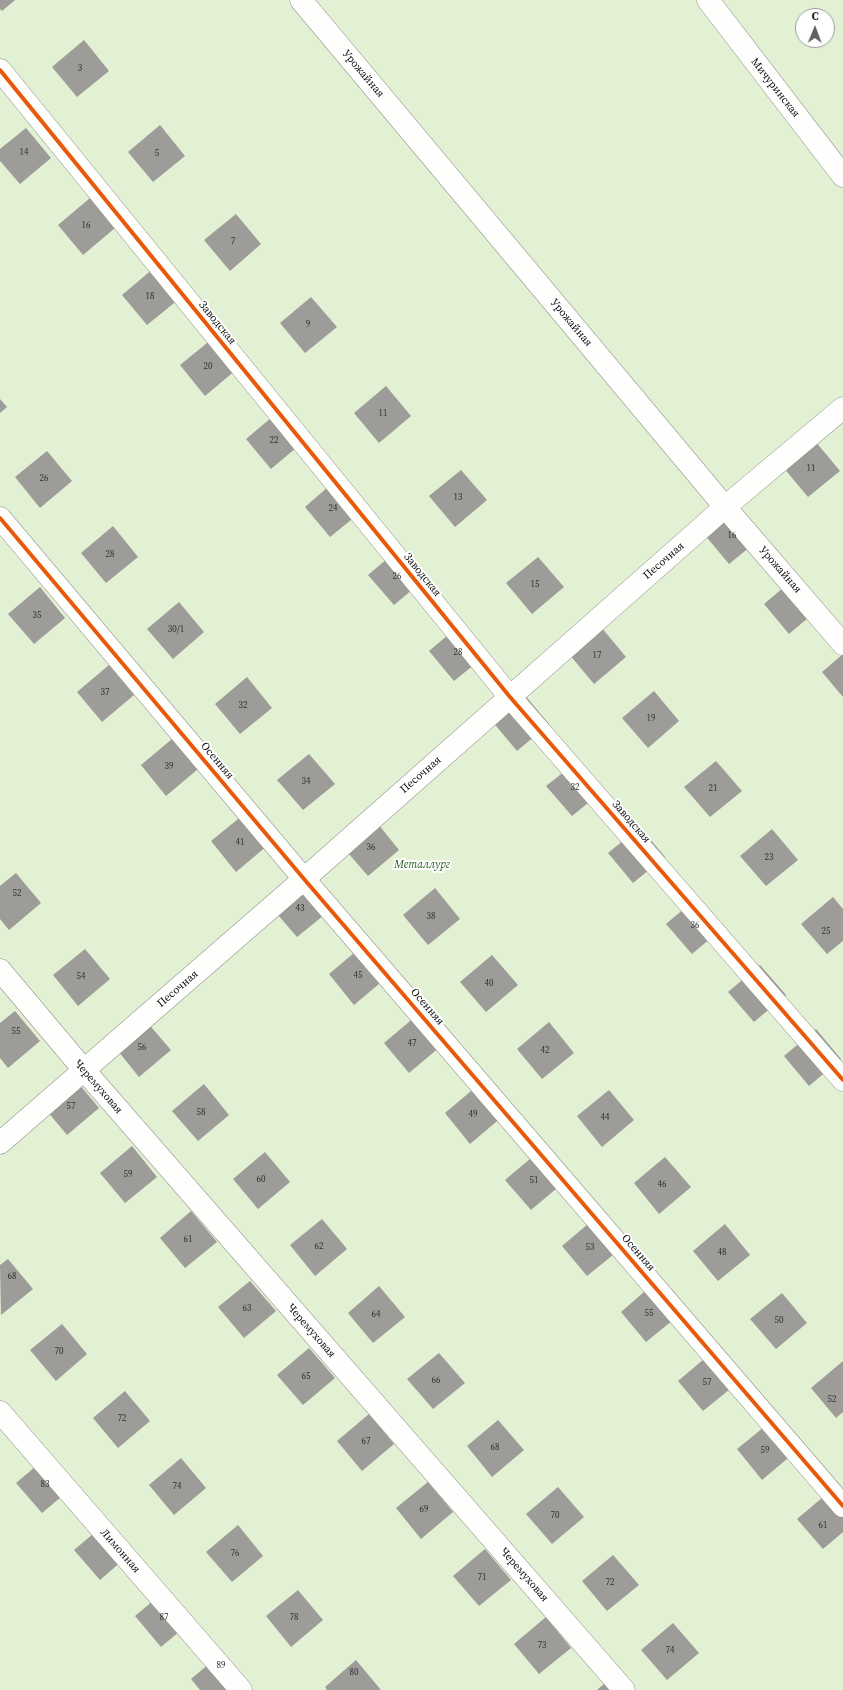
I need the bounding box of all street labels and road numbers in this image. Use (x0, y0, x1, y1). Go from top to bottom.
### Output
street label: Урожайная (339, 48, 387, 100)
street label: Мичуринская (748, 56, 802, 120)
street label: Урожайная (547, 297, 595, 349)
street label: Заводская (195, 299, 239, 347)
street label: Песочная (641, 540, 687, 582)
street label: Урожайная (756, 544, 804, 596)
street label: Заводская (400, 551, 444, 599)
street label: Осенняя (198, 740, 236, 782)
street label: Песочная (398, 754, 444, 796)
street label: Заводская (609, 798, 653, 846)
street label: Песочная (155, 968, 201, 1010)
street label: Осенняя (407, 986, 447, 1028)
street label: Черемуховая (71, 1057, 125, 1117)
street label: Осенняя (618, 1232, 658, 1274)
street label: Черемуховая (284, 1301, 338, 1361)
street label: Лимонная (97, 1526, 143, 1576)
street label: Черемуховая (497, 1545, 551, 1605)

